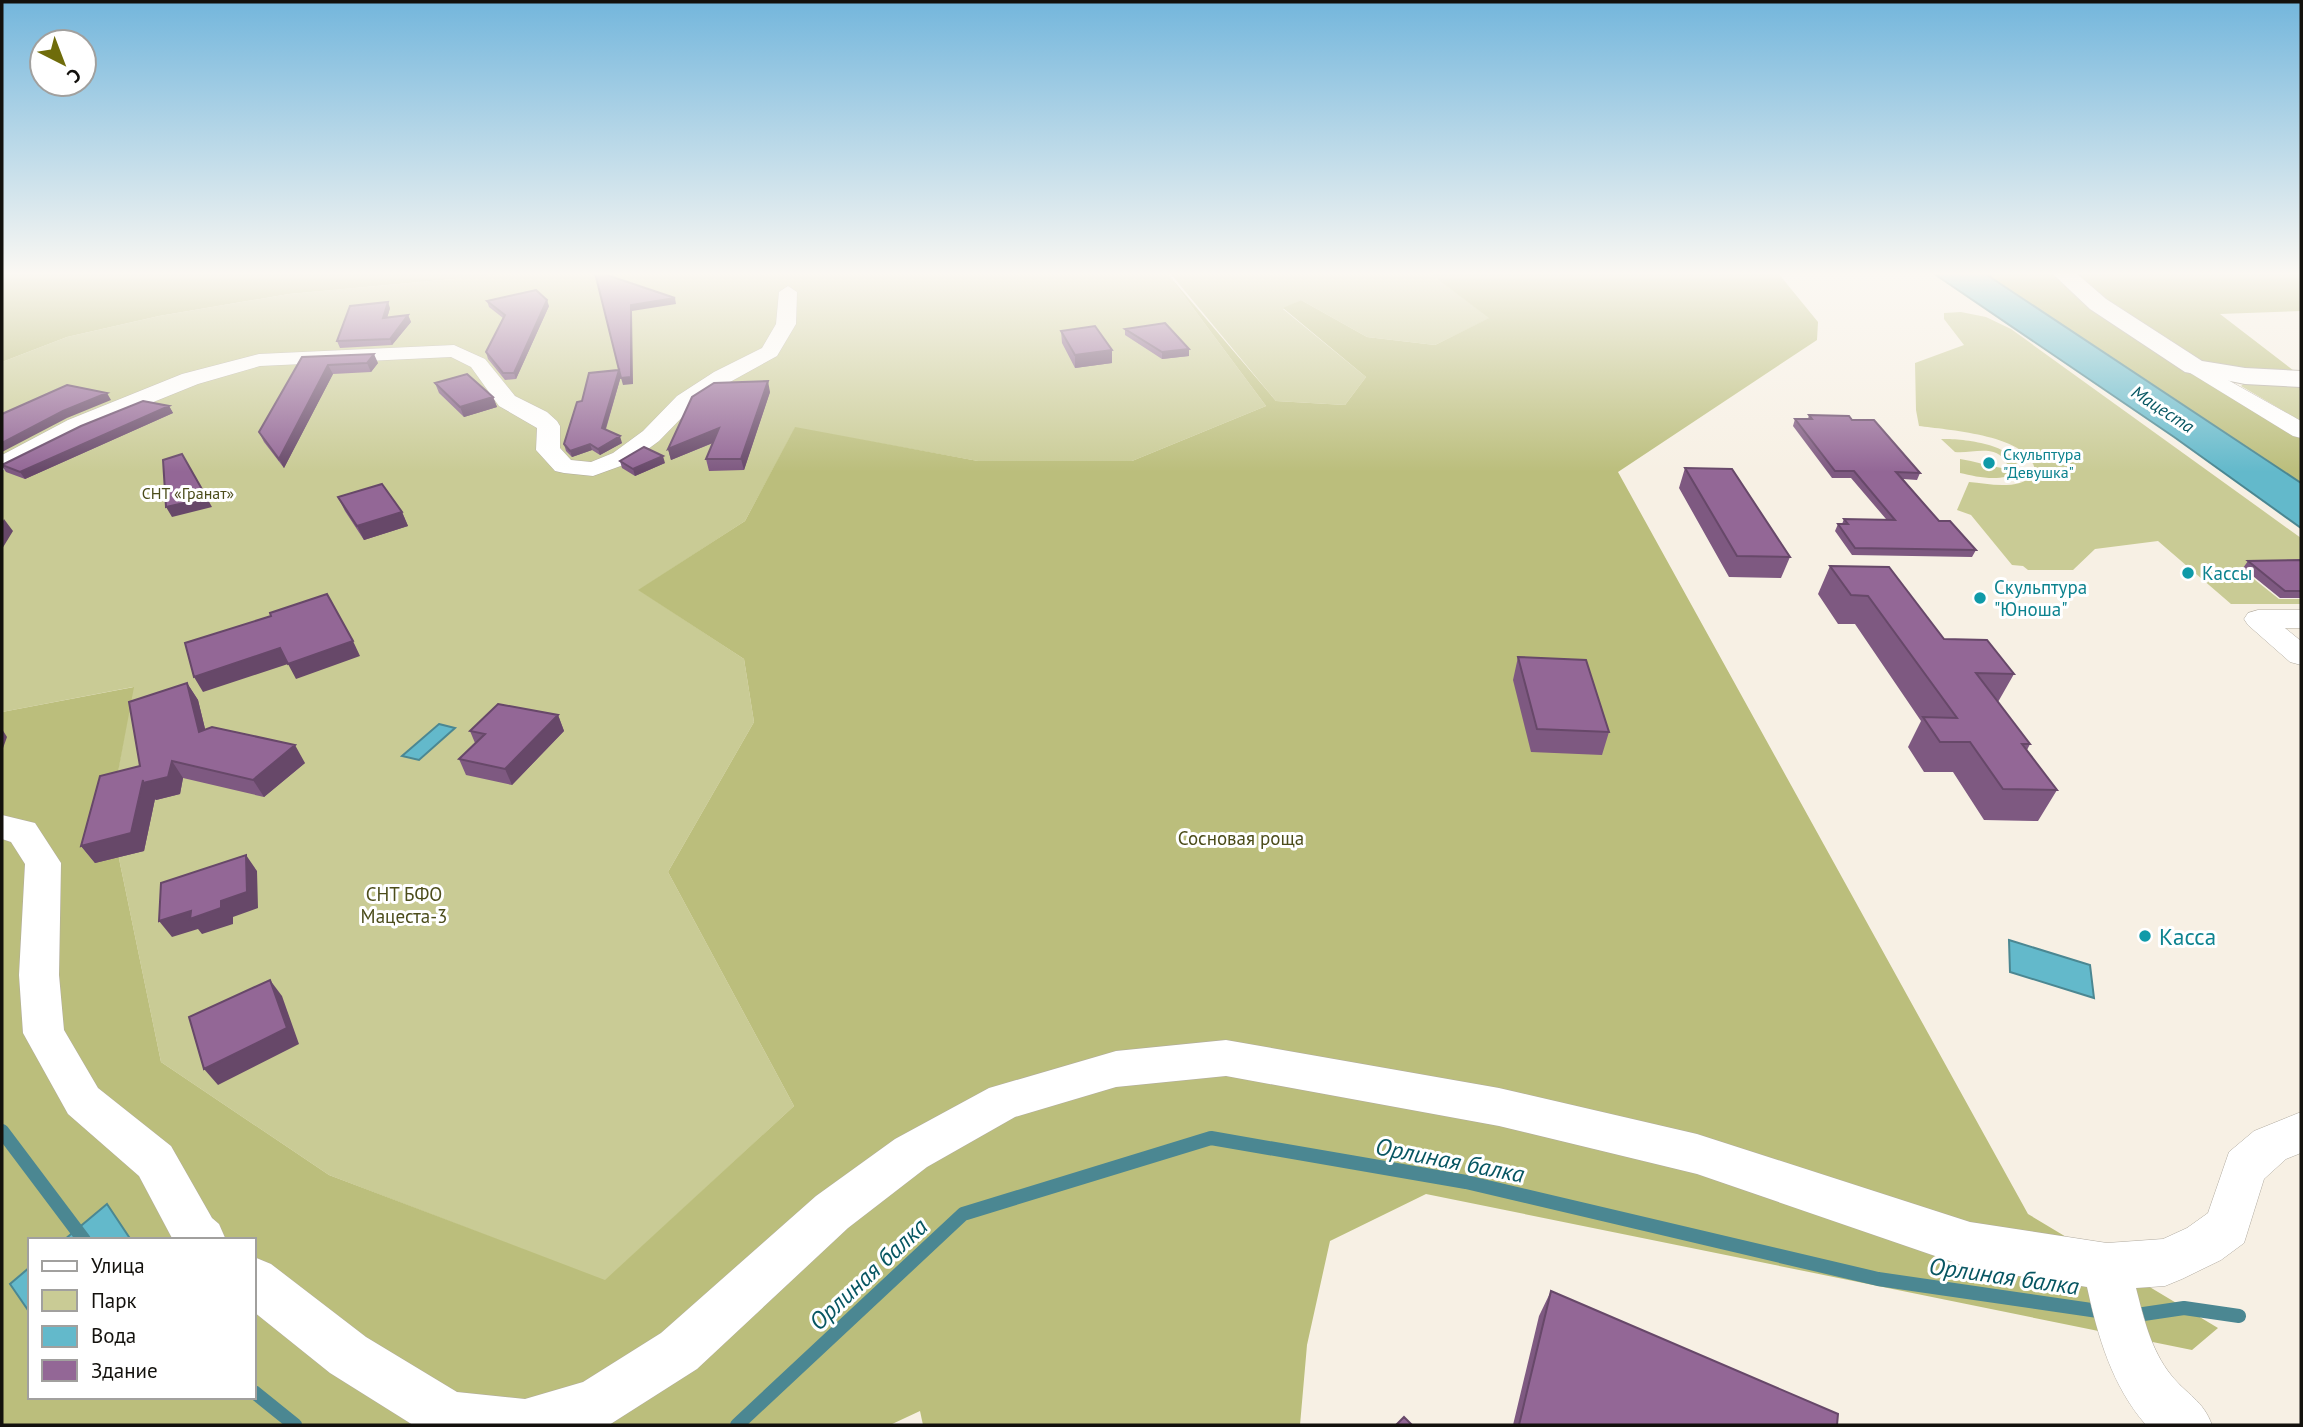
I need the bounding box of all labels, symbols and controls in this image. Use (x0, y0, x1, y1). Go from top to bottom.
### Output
north arrow (28, 28, 98, 98)
text: С (62, 63, 86, 88)
water label: Мацеста (2127, 380, 2199, 438)
place label: Скульптура "Девушка" (2003, 444, 2081, 482)
marker: Скульптура "Девушка" (1981, 455, 1997, 471)
park label: СНТ «Гранат» (142, 483, 235, 503)
place label: Кассы (2202, 561, 2252, 585)
marker: Кассы (2180, 565, 2196, 581)
place label: Скульптура "Юноша" (1994, 575, 2087, 621)
marker: Скульптура "Юноша" (1972, 590, 1988, 606)
park label: Сосновая роща (1178, 826, 1304, 850)
park label: СНТ БФО Мацеста-3 (361, 882, 447, 928)
place label: Касса (2159, 922, 2216, 951)
marker: Касса (2137, 928, 2153, 944)
water label: Орлиная балка (1373, 1130, 1527, 1190)
water label: Орлиная балка (802, 1211, 934, 1337)
legend (28, 1238, 256, 1399)
water label: Орлиная балка (1927, 1250, 2081, 1302)
text: Улица (91, 1252, 145, 1279)
text: Парк (91, 1287, 137, 1314)
text: Вода (91, 1322, 136, 1349)
text: Здание (91, 1357, 158, 1384)

